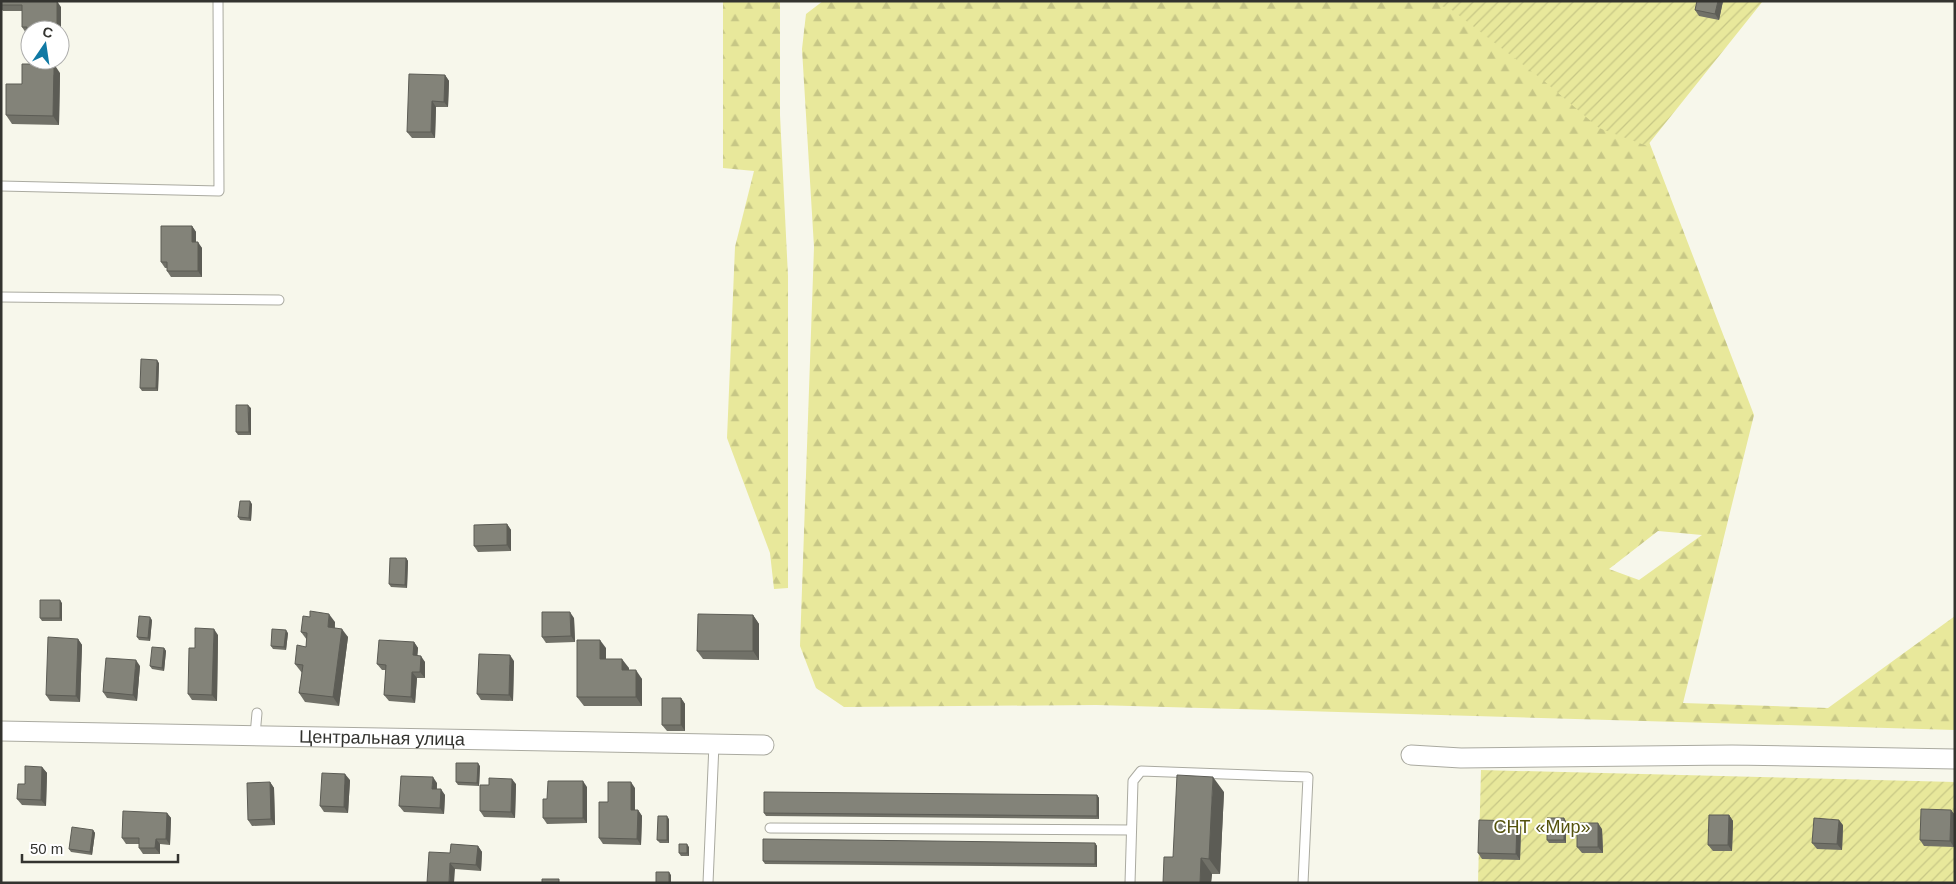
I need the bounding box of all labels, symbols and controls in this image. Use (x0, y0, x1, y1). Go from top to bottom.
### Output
north arrow (20, 20, 70, 70)
text: С (41, 23, 55, 41)
street label: Центральная улица (299, 726, 466, 750)
park label: СНТ «Мир» (1493, 817, 1591, 837)
scale bar (22, 832, 179, 864)
text: 50 m (30, 840, 63, 857)

